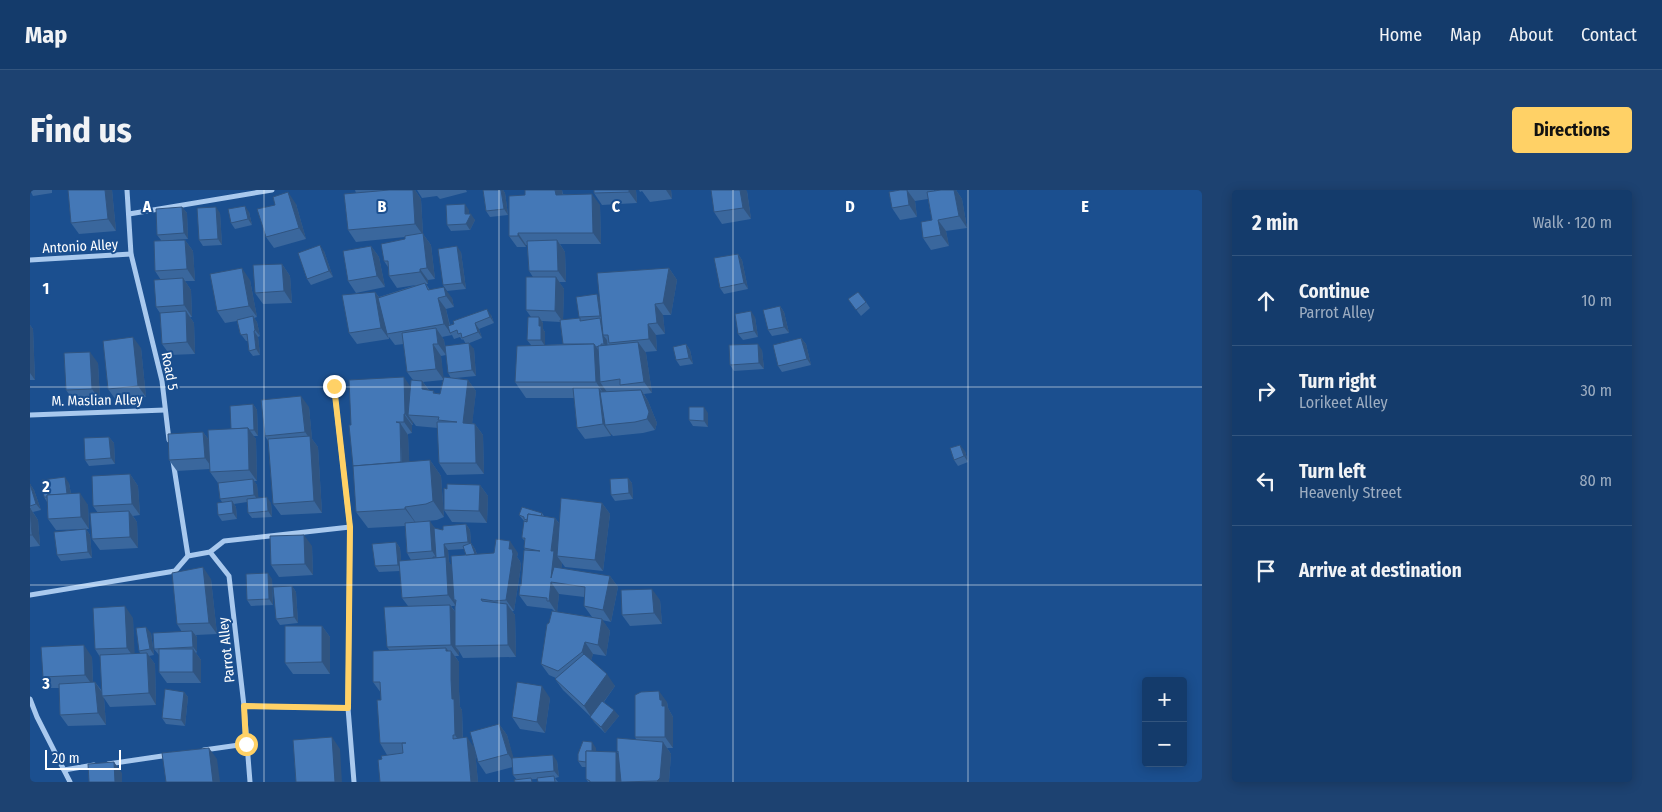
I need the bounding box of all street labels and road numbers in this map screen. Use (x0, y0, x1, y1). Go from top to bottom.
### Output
street label: Antonio Alley (42, 236, 119, 257)
street label: Road 5 (157, 350, 182, 392)
street label: M. Maslian Alley (51, 391, 144, 410)
street label: Parrot Alley (215, 616, 238, 684)

